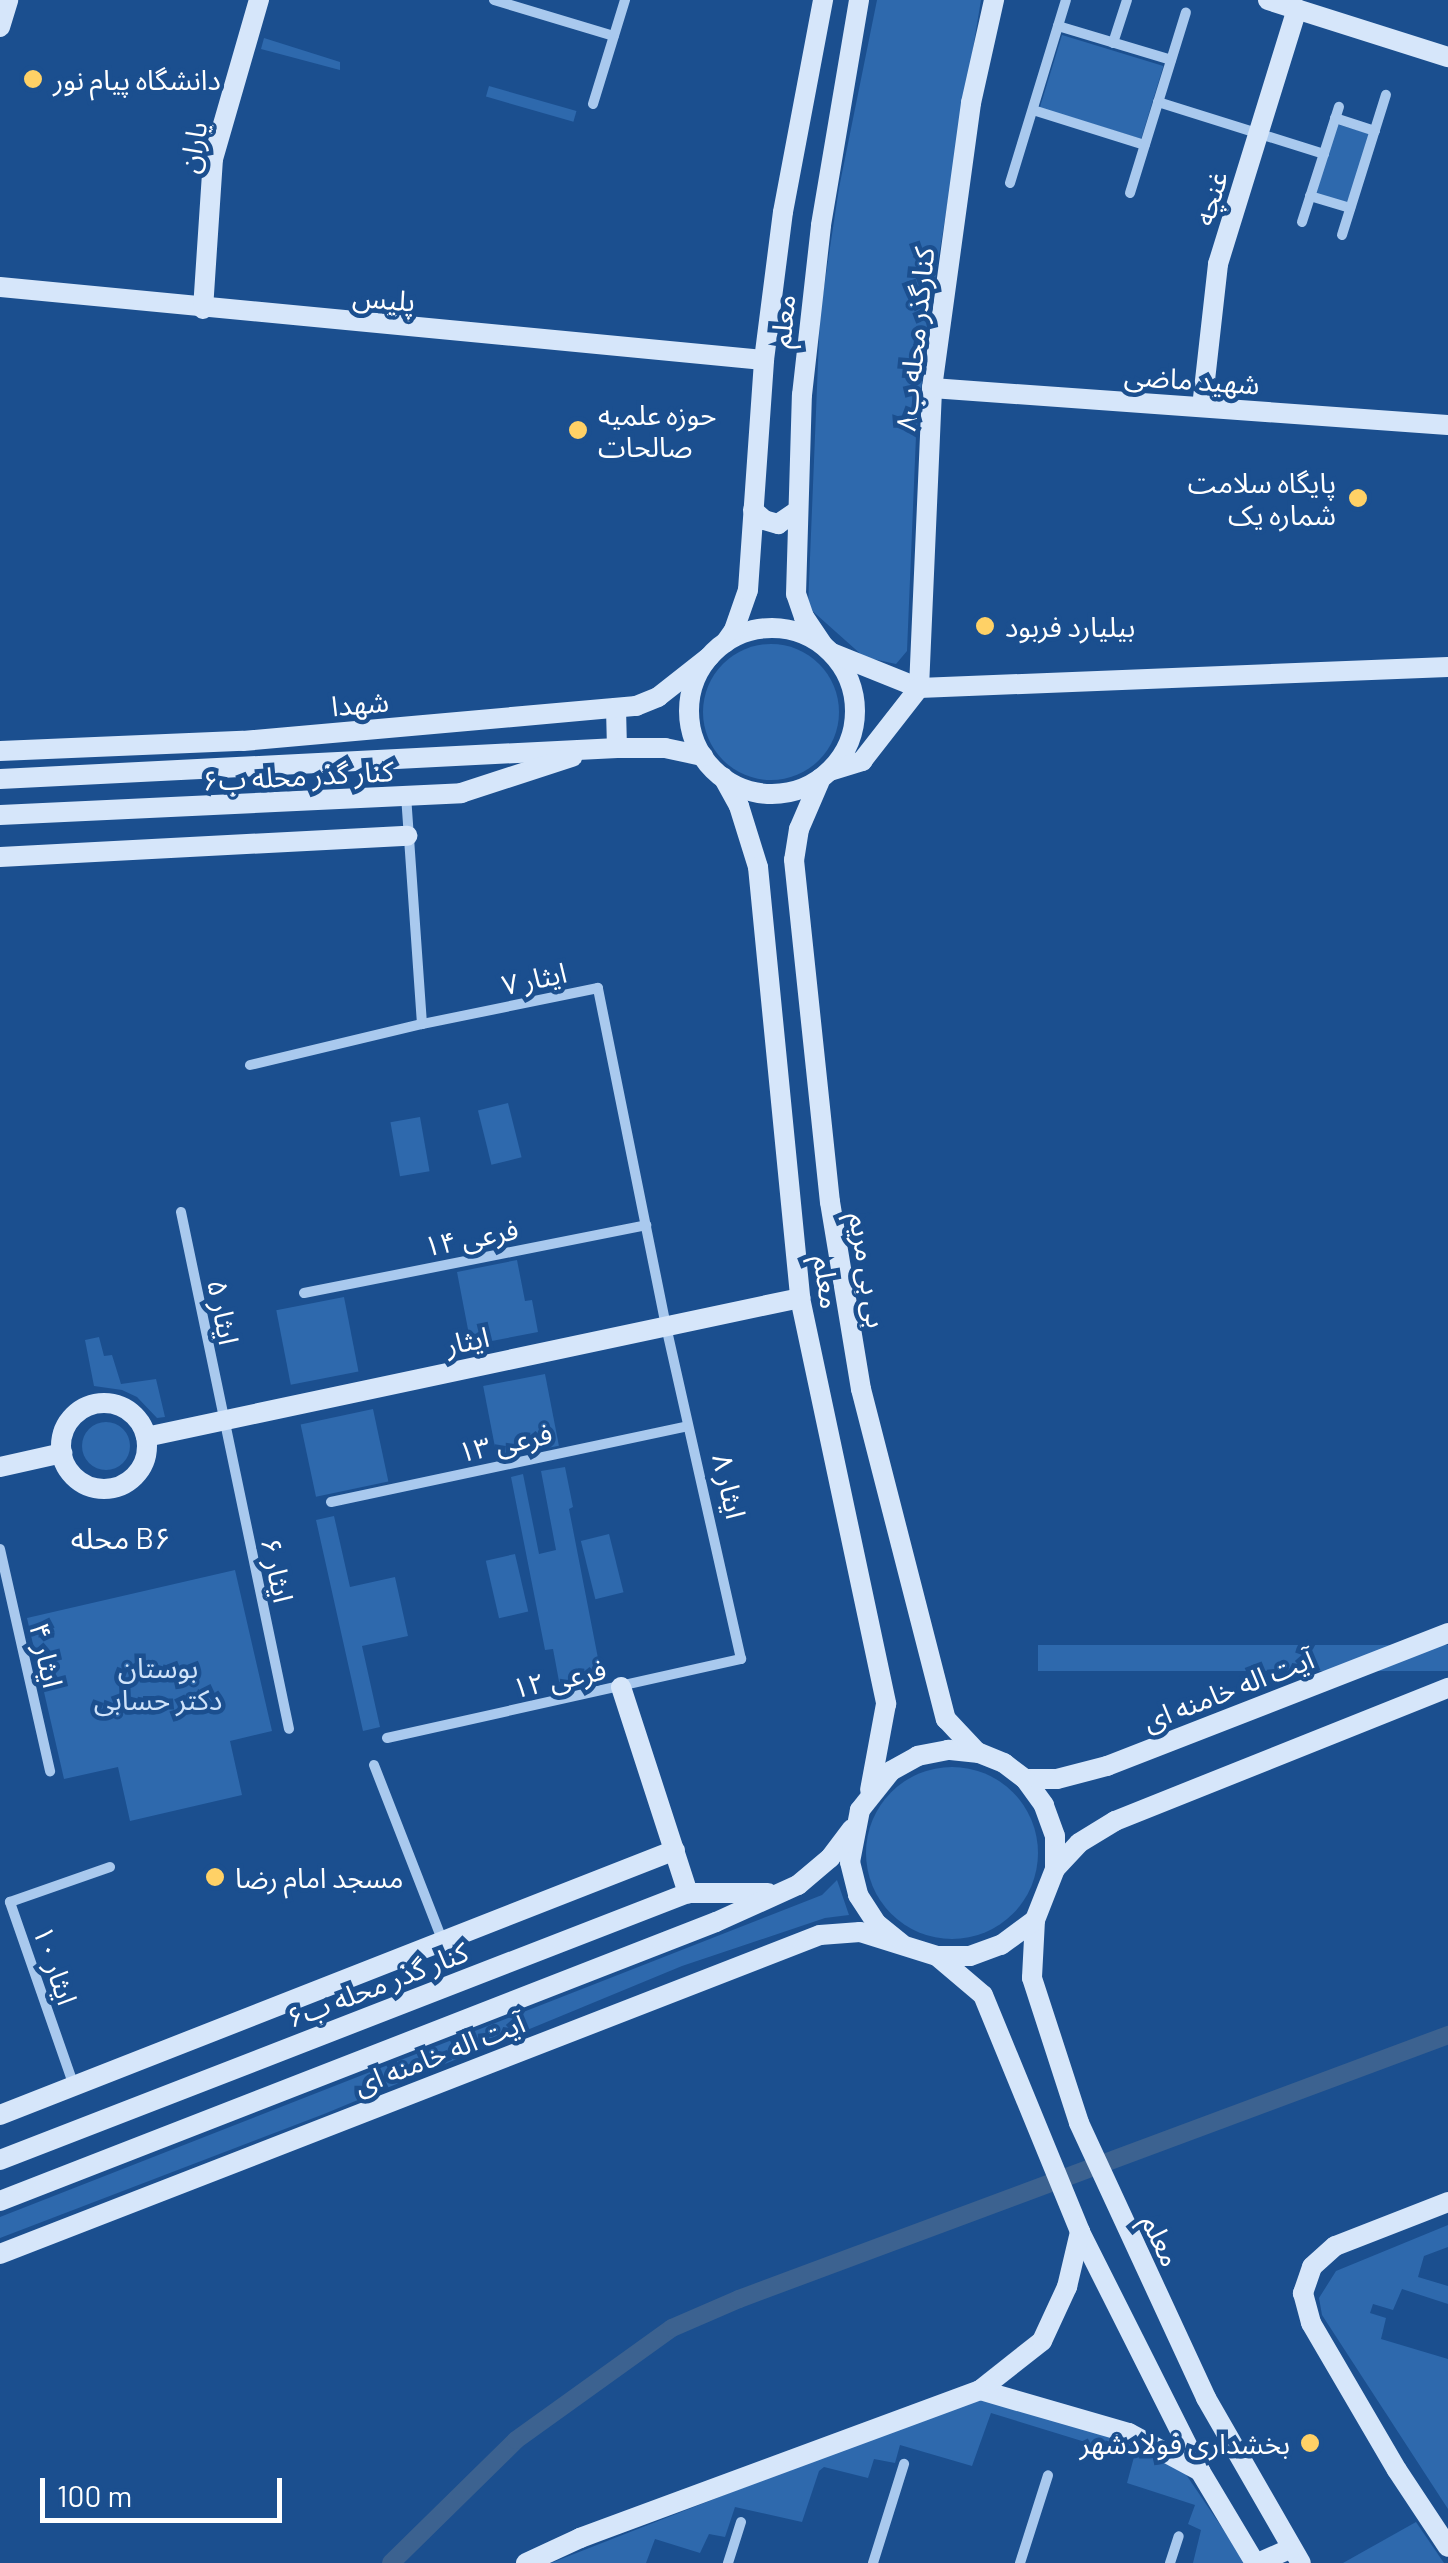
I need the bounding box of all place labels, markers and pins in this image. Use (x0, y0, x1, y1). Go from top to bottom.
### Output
place label: دانشگاه پیام نور (53, 62, 221, 96)
marker: دانشگاه پیام نور (22, 68, 44, 90)
place label: حوزه علمیه صالحات (598, 397, 717, 463)
marker: حوزه علمیه صالحات (567, 419, 589, 441)
place label: پایگاه سلامت شماره یک (1188, 465, 1336, 531)
marker: پایگاه سلامت شماره یک (1345, 485, 1371, 511)
place label: بیلیارد فربود (1005, 609, 1135, 643)
marker: بیلیارد فربود (974, 615, 996, 637)
place label: مسجد امام رضا (235, 1860, 403, 1894)
marker: مسجد امام رضا (204, 1866, 226, 1888)
place label: بخشداری فولادشهر (1079, 2426, 1290, 2460)
marker: بخشداری فولادشهر (1299, 2432, 1321, 2454)

